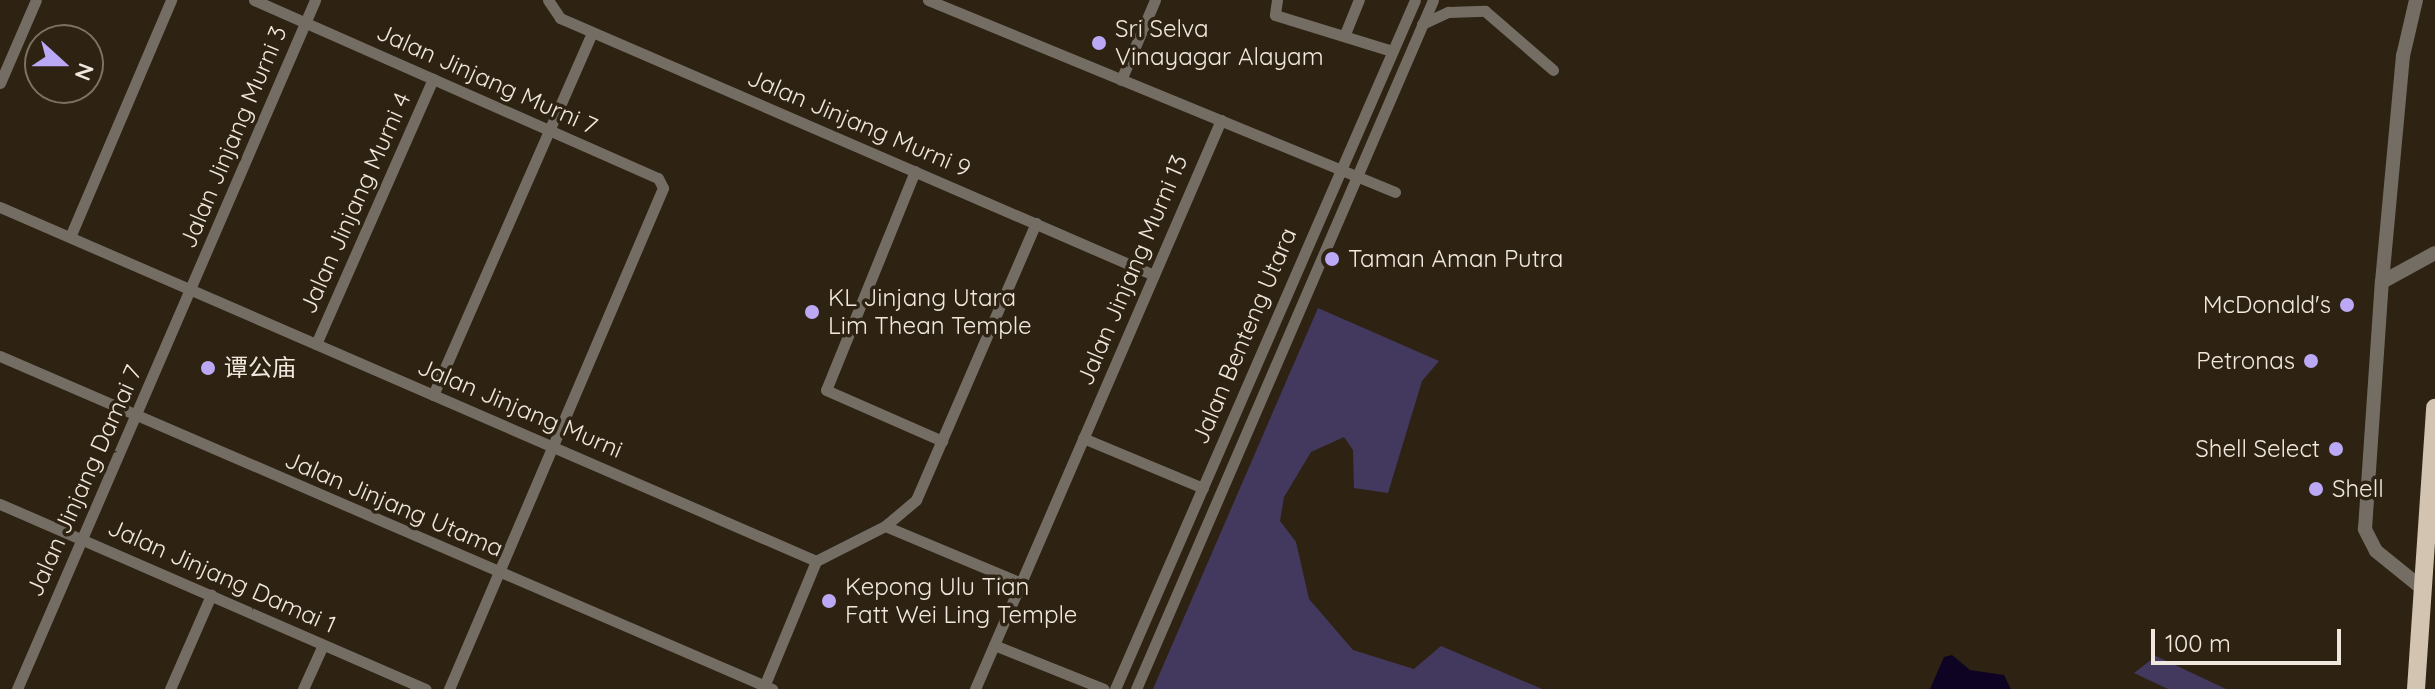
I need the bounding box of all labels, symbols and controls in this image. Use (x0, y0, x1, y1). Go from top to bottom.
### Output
place label: Sri Selva Vinayagar Alayam (1115, 15, 1324, 71)
street label: Jalan Jinjang Murni 7 (372, 17, 602, 141)
street label: Jalan Jinjang Murni 3 (173, 21, 293, 253)
north arrow (24, 24, 104, 104)
marker: Sri Selva Vinayagar Alayam (1090, 34, 1108, 52)
text: N (69, 59, 101, 84)
street label: Jalan Jinjang Murni 9 (743, 63, 975, 183)
street label: Jalan Jinjang Murni 4 (293, 88, 417, 318)
street label: Jalan Jinjang Murni 13 (1070, 150, 1194, 390)
street label: Jalan Benteng Utara (1185, 224, 1303, 448)
place label: Taman Aman Putra (1348, 245, 1563, 273)
marker: Taman Aman Putra (1323, 250, 1341, 268)
place label: KL Jinjang Utara Lim Thean Temple (828, 284, 1032, 340)
place label: McDonald's (2203, 291, 2331, 319)
marker: McDonald's (2338, 296, 2356, 314)
marker: KL Jinjang Utara Lim Thean Temple (803, 303, 821, 321)
place label: Petronas (2196, 347, 2295, 375)
street label: Jalan Jinjang Murni (413, 352, 627, 464)
marker: Petronas (2302, 352, 2320, 370)
place label: 谭公庙 (224, 354, 296, 382)
marker: 谭公庙 (199, 359, 217, 377)
street label: Jalan Jinjang Damai 7 (20, 361, 148, 601)
place label: Shell Select (2195, 435, 2320, 463)
marker: Shell Select (2327, 440, 2345, 458)
street label: Jalan Jinjang Utama (281, 445, 507, 563)
place label: Shell (2332, 475, 2384, 503)
marker: Shell (2307, 480, 2325, 498)
street label: Jalan Jinjang Damai 1 (103, 513, 341, 639)
place label: Kepong Ulu Tian Fatt Wei Ling Temple (845, 573, 1077, 629)
marker: Kepong Ulu Tian Fatt Wei Ling Temple (820, 592, 838, 610)
scale bar (2155, 613, 2345, 663)
text: 100 m (2165, 628, 2231, 658)

